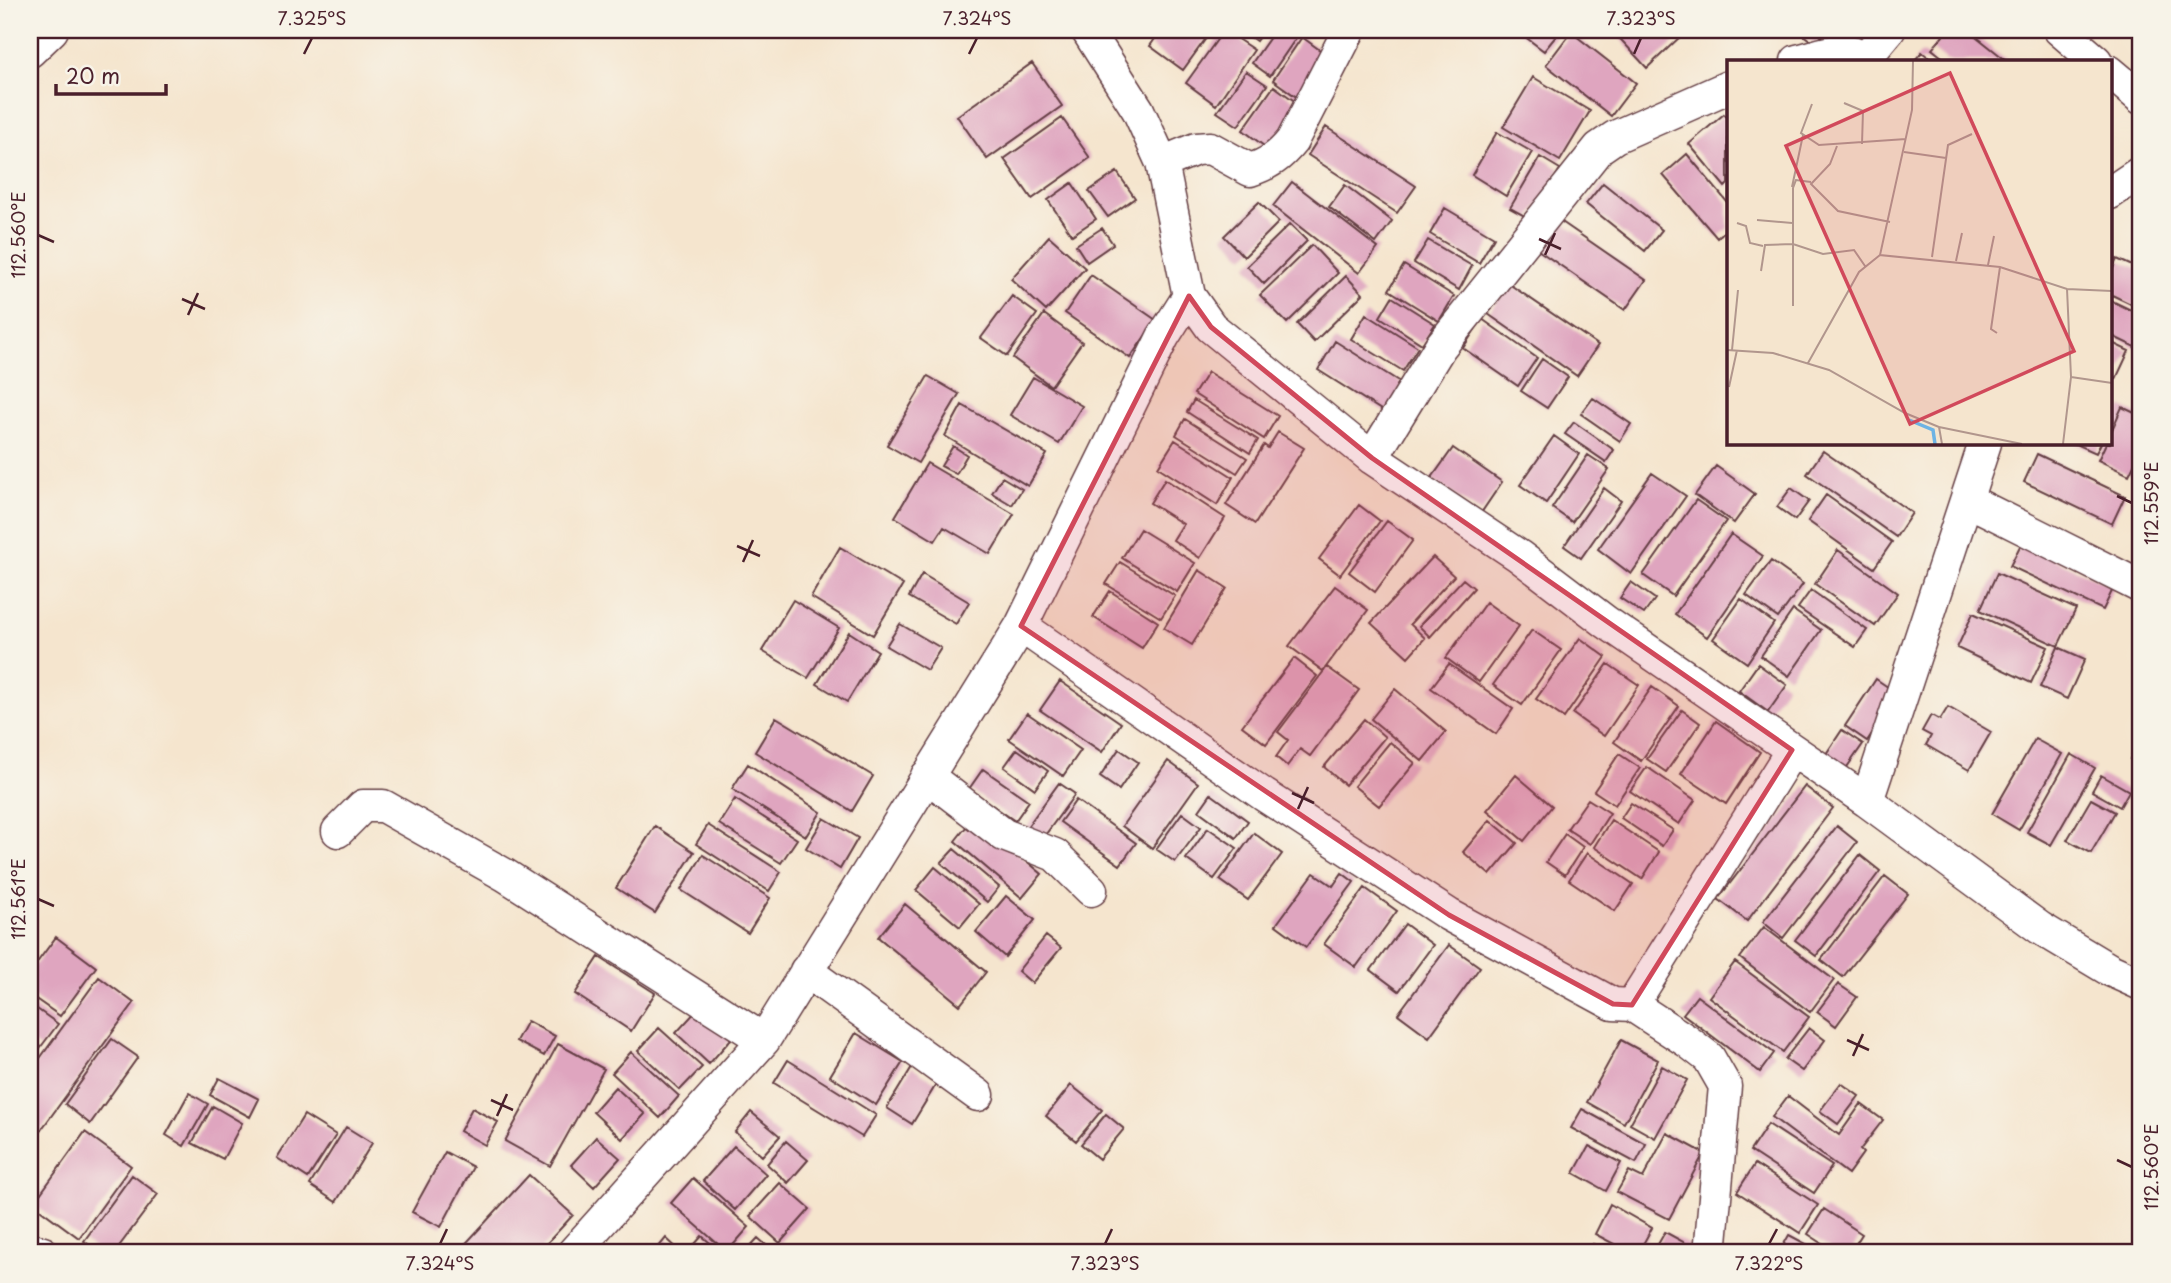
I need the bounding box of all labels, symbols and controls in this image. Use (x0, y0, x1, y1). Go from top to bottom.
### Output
text: 7.325°S (278, 4, 346, 31)
text: 7.324°S (942, 4, 1012, 31)
text: 7.323°S (1606, 4, 1676, 31)
scale bar (56, 52, 166, 96)
text: 20 m (66, 59, 120, 91)
inset map (1727, 60, 2112, 444)
text: 112.560°E (4, 192, 31, 278)
text: 112.559°E (2137, 461, 2164, 545)
text: 112.561°E (4, 858, 31, 940)
text: 112.560°E (2137, 1124, 2164, 1210)
text: 7.324°S (405, 1249, 475, 1276)
text: 7.323°S (1070, 1249, 1140, 1276)
text: 7.322°S (1734, 1249, 1804, 1276)

